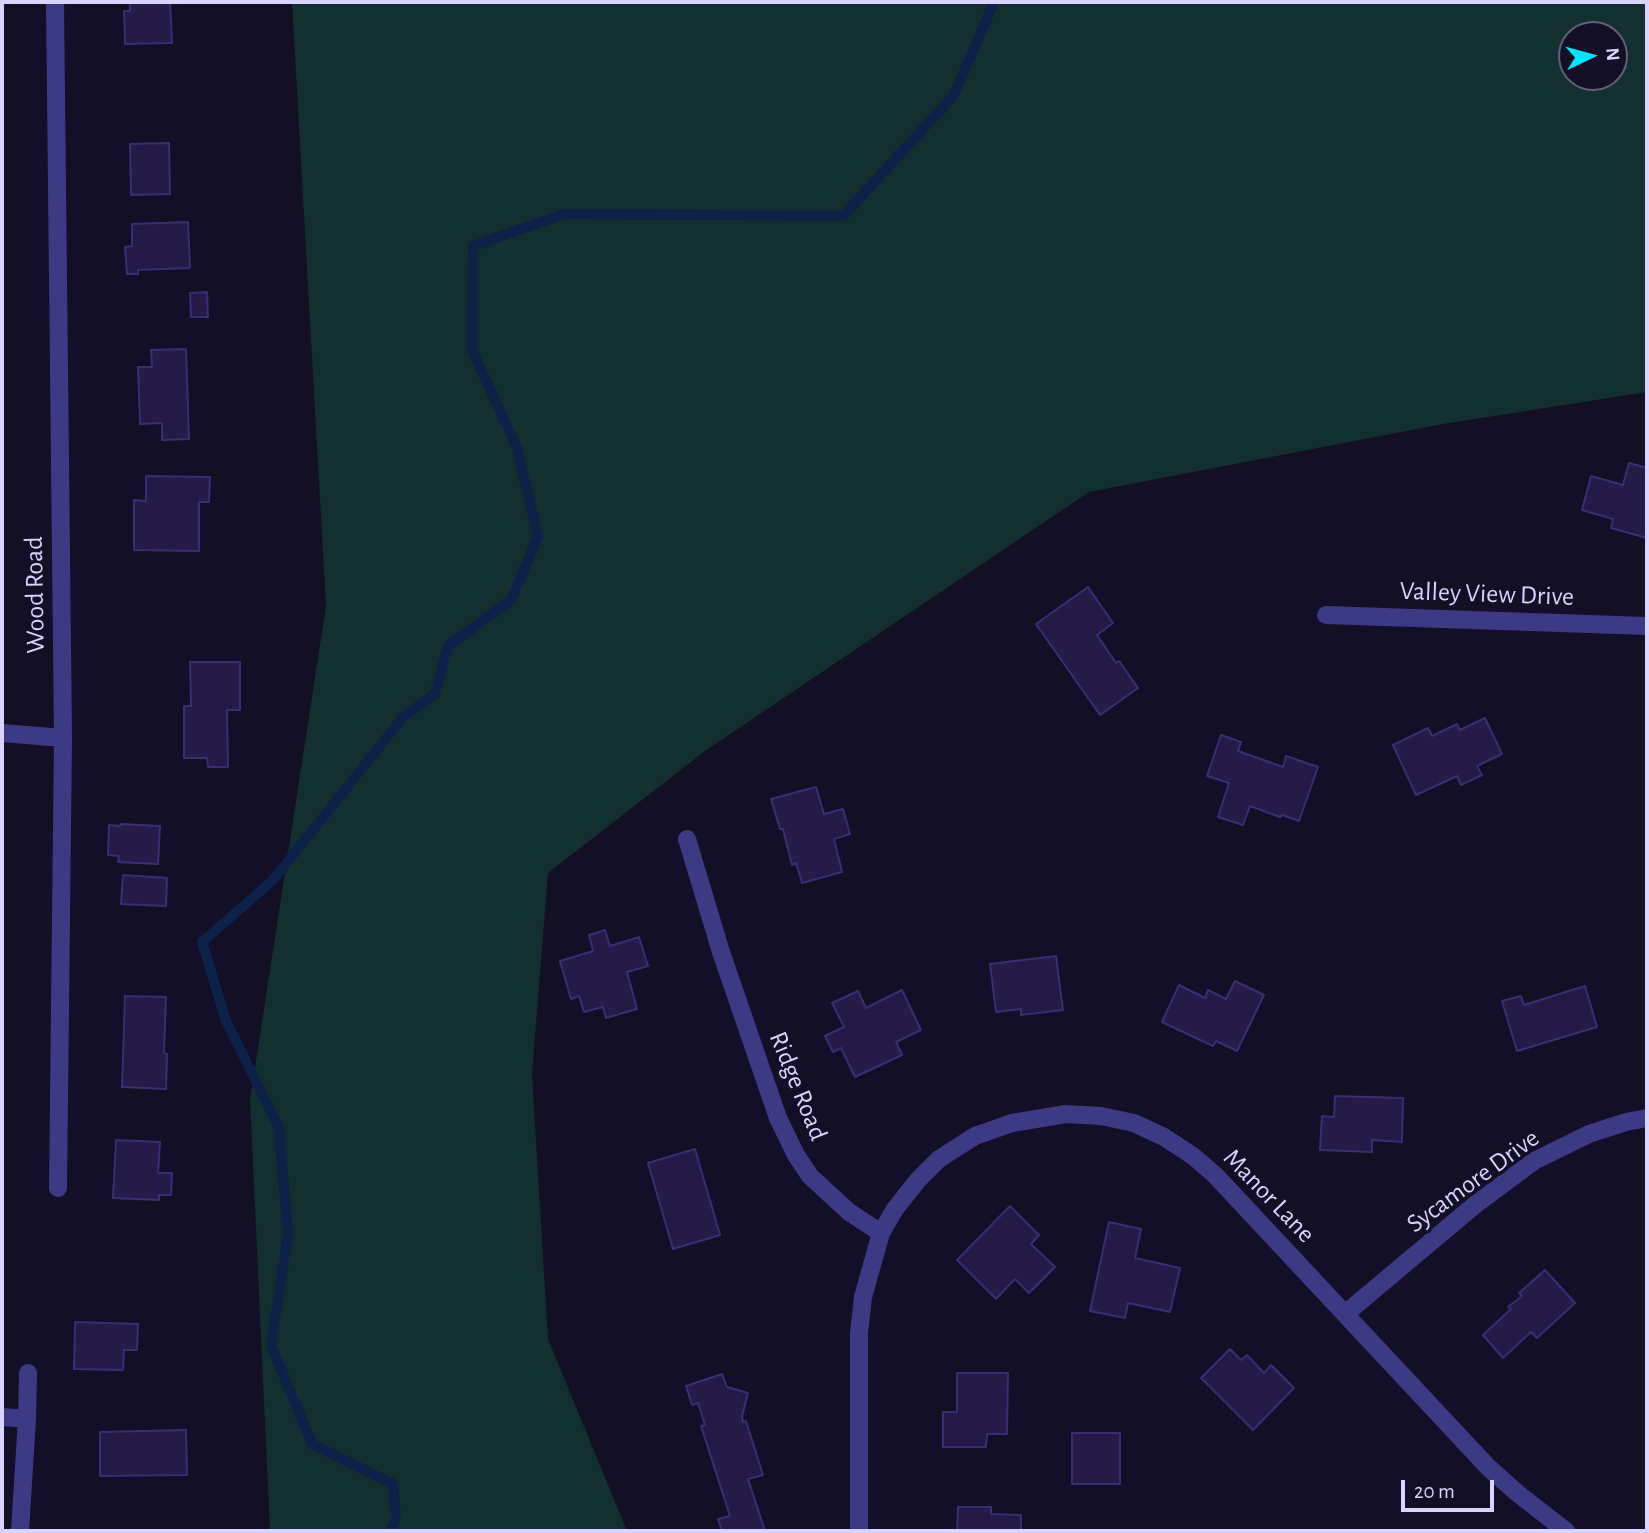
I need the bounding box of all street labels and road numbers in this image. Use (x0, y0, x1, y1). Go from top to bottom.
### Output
street label: Wood Road (18, 536, 52, 654)
street label: Valley View Drive (1399, 575, 1575, 613)
street label: Ridge Road (762, 1027, 834, 1145)
street label: Sycamore Drive (1401, 1123, 1545, 1239)
street label: Manor Lane (1217, 1143, 1321, 1249)

